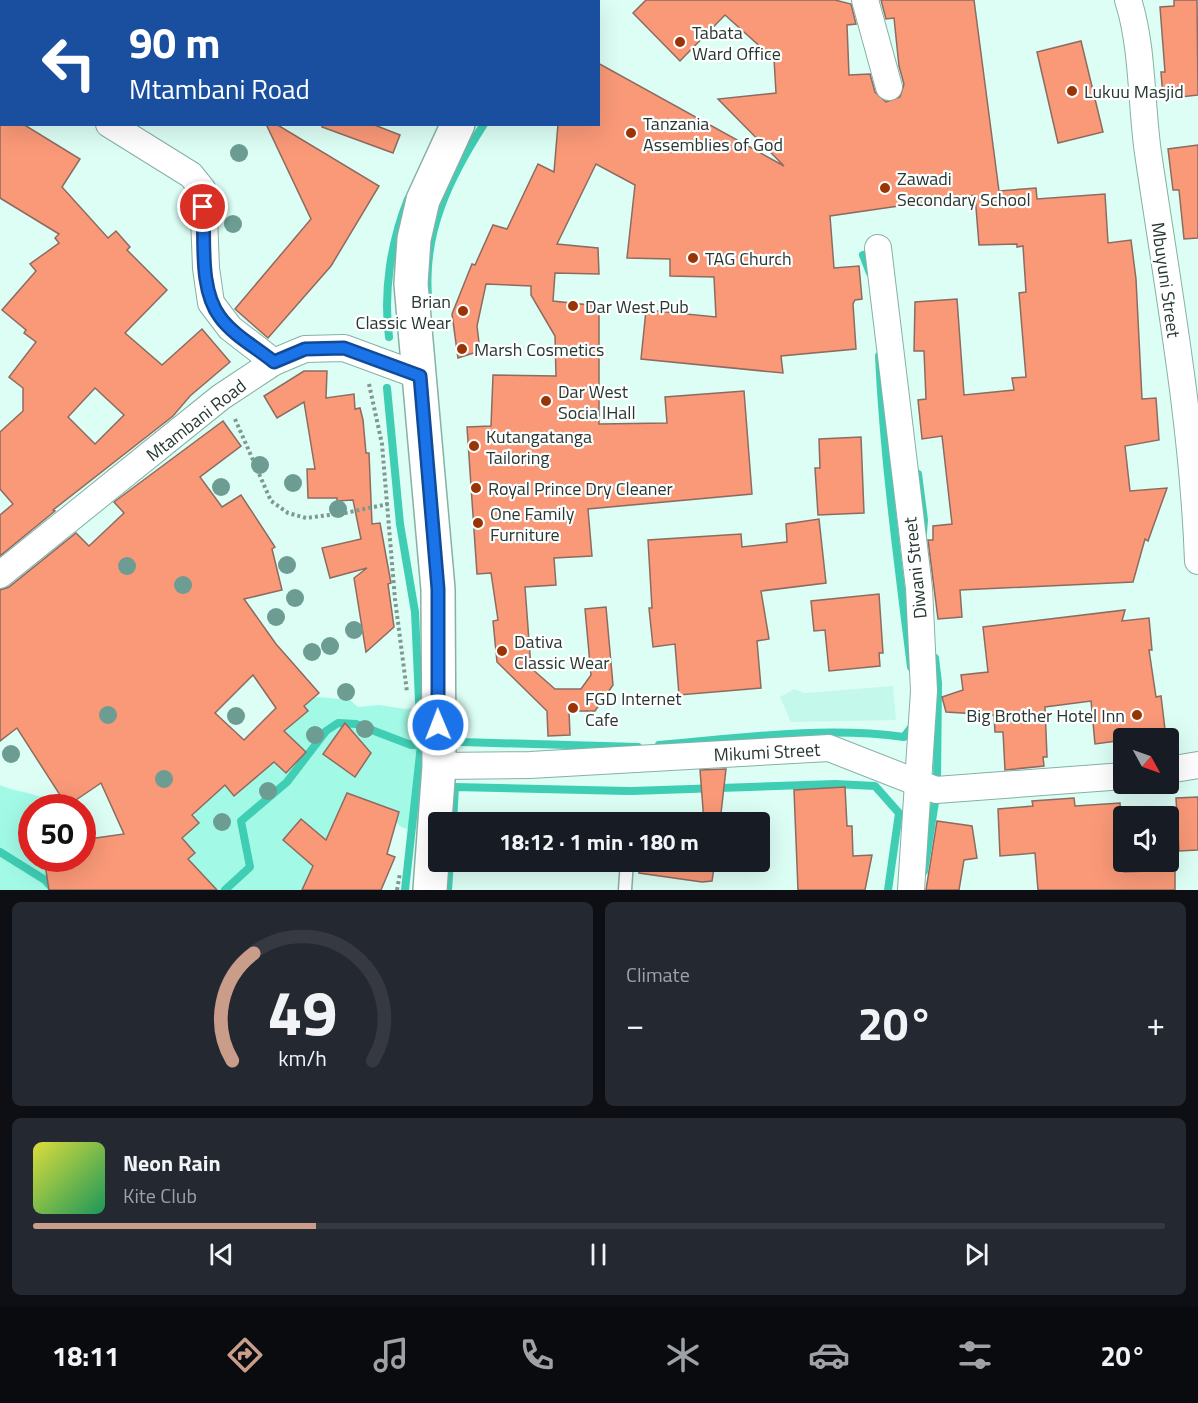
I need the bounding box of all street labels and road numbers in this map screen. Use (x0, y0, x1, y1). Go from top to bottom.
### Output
street label: Mbuyuni Street (1145, 220, 1188, 340)
street label: Mtambani Road (140, 372, 252, 468)
street label: Diwani Street (896, 515, 934, 620)
street label: Mikumi Street (713, 736, 822, 768)

